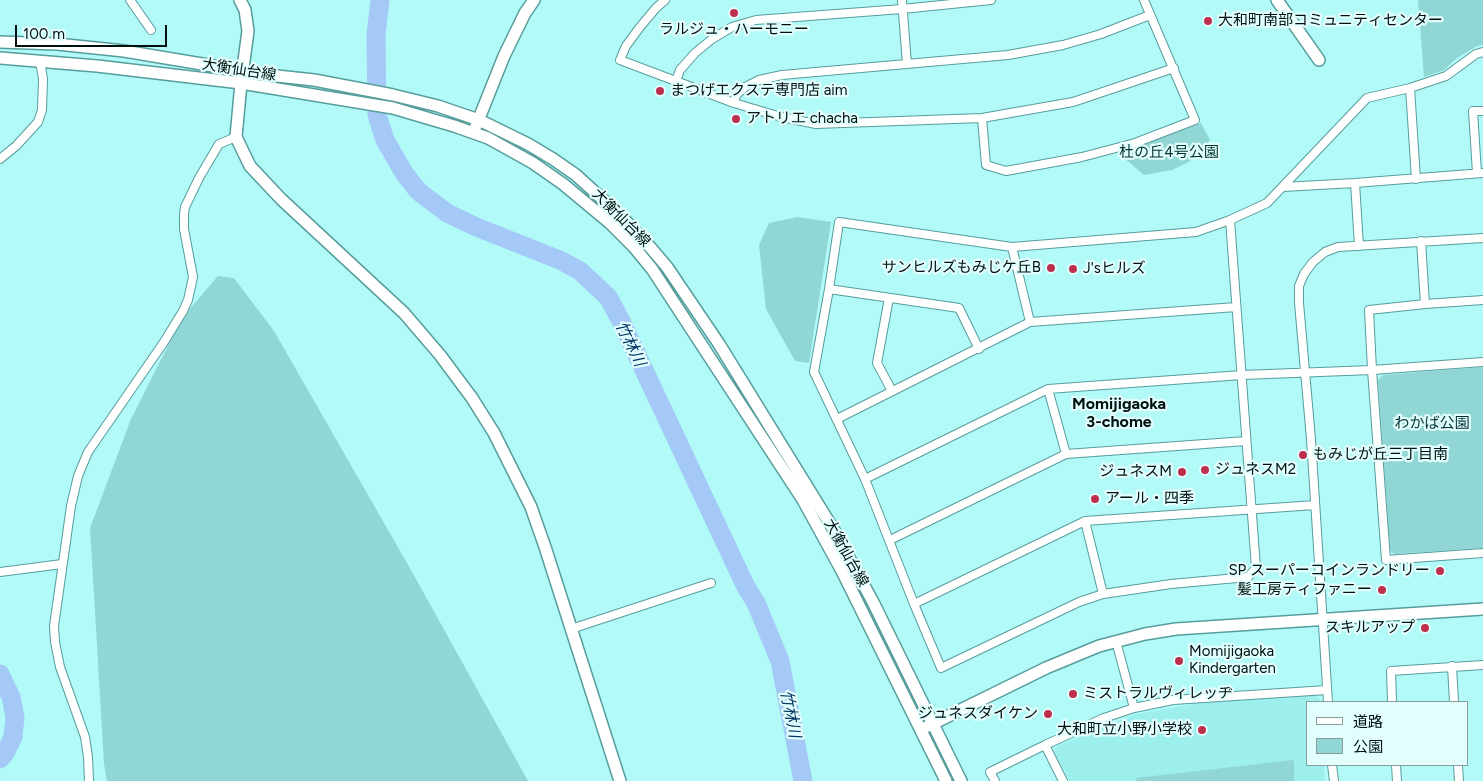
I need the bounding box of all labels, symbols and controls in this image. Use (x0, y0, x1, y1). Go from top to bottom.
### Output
marker: ラルジュ・ハーモニー (728, 7, 740, 19)
place label: 大和町南部コミュニティセンター (1218, 12, 1443, 30)
scale bar (18, 15, 170, 47)
marker: 大和町南部コミュニティセンター (1202, 15, 1214, 27)
place label: ラルジュ・ハーモニー (659, 21, 809, 39)
text: 100 m (23, 25, 65, 43)
street label: 大衡仙台線 (201, 55, 277, 85)
place label: まつげエクステ専門店 aim (670, 82, 848, 100)
marker: まつげエクステ専門店 aim (654, 85, 666, 97)
place label: アトリエ chacha (746, 110, 858, 128)
marker: アトリエ chacha (730, 113, 742, 125)
park label: 杜の丘4号公園 (1119, 144, 1219, 162)
street label: 大衡仙台線 (588, 185, 654, 251)
place label: サンヒルズもみじケ丘B (882, 259, 1041, 277)
place label: J'sヒルズ (1083, 260, 1146, 278)
marker: サンヒルズもみじケ丘B (1045, 262, 1057, 274)
marker: J'sヒルズ (1067, 263, 1079, 275)
water label: 竹林川 (611, 318, 649, 370)
district label: Momijigaoka 3-chome (1072, 394, 1166, 432)
park label: わかば公園 (1395, 415, 1469, 433)
place label: もみじが丘三丁目南 (1313, 446, 1448, 464)
marker: もみじが丘三丁目南 (1297, 449, 1309, 461)
place label: ジュネスM2 (1215, 461, 1296, 479)
place label: ジュネスM (1099, 463, 1172, 481)
marker: ジュネスM2 (1199, 464, 1211, 476)
marker: ジュネスM (1176, 466, 1188, 478)
place label: アール・四季 (1105, 490, 1194, 508)
marker: アール・四季 (1089, 493, 1101, 505)
street label: 大衡仙台線 (820, 516, 872, 590)
place label: SP スーパーコインランドリー (1228, 562, 1430, 580)
marker: SP スーパーコインランドリー (1434, 565, 1446, 577)
place label: 髪工房ティファニー (1237, 581, 1372, 599)
marker: 髪工房ティファニー (1376, 584, 1388, 596)
place label: スキルアップ (1325, 619, 1415, 637)
marker: スキルアップ (1419, 622, 1431, 634)
place label: Momijigaoka Kindergarten (1189, 643, 1276, 678)
marker: Momijigaoka Kindergarten (1173, 655, 1185, 667)
place label: ミストラルヴィレッヂ (1083, 685, 1233, 703)
marker: ミストラルヴィレッヂ (1067, 688, 1079, 700)
water label: 竹林川 (776, 689, 804, 739)
legend (1306, 701, 1468, 766)
place label: ジュネスダイケン (918, 705, 1038, 723)
marker: ジュネスダイケン (1042, 708, 1054, 720)
text: 道路 (1353, 713, 1383, 731)
place label: 大和町立小野小学校 (1057, 721, 1192, 739)
marker: 大和町立小野小学校 (1196, 724, 1208, 736)
text: 公園 (1353, 738, 1383, 756)

